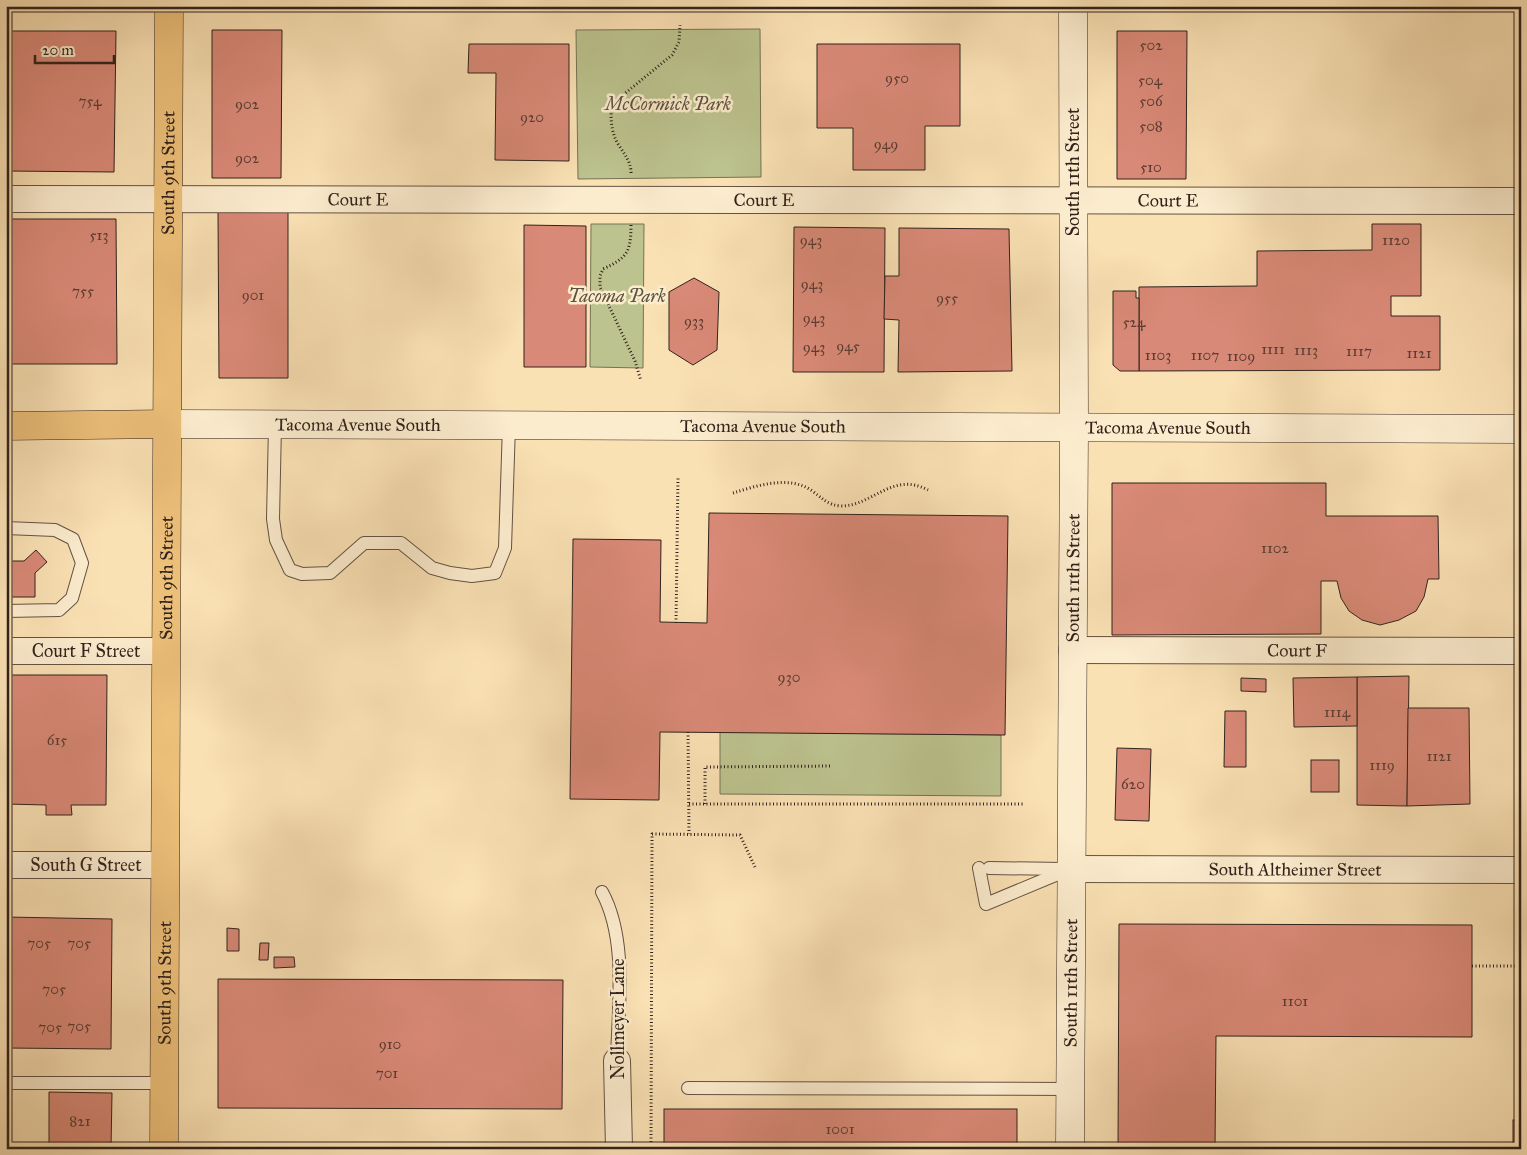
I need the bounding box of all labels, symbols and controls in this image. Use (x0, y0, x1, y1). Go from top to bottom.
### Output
scale bar (35, 32, 114, 64)
house number: 502 (1139, 36, 1163, 54)
text: 20 m (42, 41, 74, 59)
house number: 950 (885, 69, 909, 87)
house number: 504 (1138, 71, 1163, 89)
house number: 754 (79, 92, 102, 110)
house number: 506 (1139, 92, 1164, 110)
park label: McCormick Park (603, 93, 731, 115)
house number: 902 (235, 95, 260, 113)
street label: South 11th Street (1062, 107, 1084, 236)
house number: 920 (520, 108, 544, 126)
street label: South 9th Street (157, 110, 180, 235)
house number: 508 (1139, 117, 1163, 135)
house number: 949 (874, 135, 898, 153)
house number: 902 (235, 149, 260, 167)
house number: 510 (1140, 158, 1162, 176)
street label: Court E (327, 188, 389, 211)
street label: Court E (733, 189, 795, 211)
street label: Court E (1137, 189, 1199, 212)
house number: 513 (90, 226, 108, 244)
house number: 943 (800, 231, 822, 249)
house number: 1120 (1382, 231, 1410, 249)
house number: 943 (801, 275, 823, 293)
house number: 755 (72, 282, 94, 300)
park label: Tacoma Park (568, 285, 666, 307)
house number: 901 (242, 286, 264, 304)
house number: 955 (936, 289, 958, 307)
house number: 943 (803, 309, 825, 327)
house number: 933 (684, 312, 704, 330)
house number: 524 (1123, 313, 1146, 331)
house number: 945 (836, 337, 860, 355)
house number: 943 (803, 338, 825, 356)
house number: 1111 (1261, 340, 1285, 358)
house number: 1113 (1294, 341, 1318, 359)
house number: 1117 (1346, 342, 1372, 360)
house number: 1121 (1406, 344, 1432, 362)
house number: 1103 (1145, 346, 1171, 364)
house number: 1107 (1191, 346, 1219, 364)
house number: 1109 (1227, 347, 1255, 365)
street label: Tacoma Avenue South (275, 413, 441, 436)
street label: Tacoma Avenue South (680, 415, 846, 438)
street label: Tacoma Avenue South (1085, 416, 1251, 439)
street label: South 11th Street (1062, 513, 1085, 642)
street label: South 9th Street (155, 515, 178, 640)
house number: 1102 (1261, 539, 1290, 557)
street label: Court F (1267, 639, 1327, 662)
street label: Court F Street (32, 640, 141, 662)
house number: 930 (778, 668, 800, 686)
house number: 1114 (1324, 703, 1351, 721)
house number: 615 (47, 731, 67, 749)
house number: 1121 (1426, 747, 1452, 765)
house number: 1119 (1369, 756, 1395, 774)
house number: 620 (1121, 775, 1145, 793)
street label: South G Street (30, 854, 142, 876)
street label: South Altheimer Street (1208, 858, 1382, 881)
street label: South 11th Street (1060, 918, 1082, 1047)
street label: South 9th Street (153, 920, 176, 1045)
house number: 705 (27, 934, 51, 952)
house number: 705 (67, 934, 91, 952)
street label: Nollmeyer Lane (607, 959, 629, 1079)
house number: 705 (42, 980, 66, 998)
house number: 1101 (1282, 992, 1308, 1010)
house number: 705 (67, 1017, 91, 1035)
house number: 705 (38, 1018, 62, 1036)
house number: 910 (379, 1035, 401, 1053)
house number: 701 (376, 1064, 398, 1082)
house number: 821 (69, 1112, 91, 1130)
house number: 1001 (825, 1120, 855, 1138)

